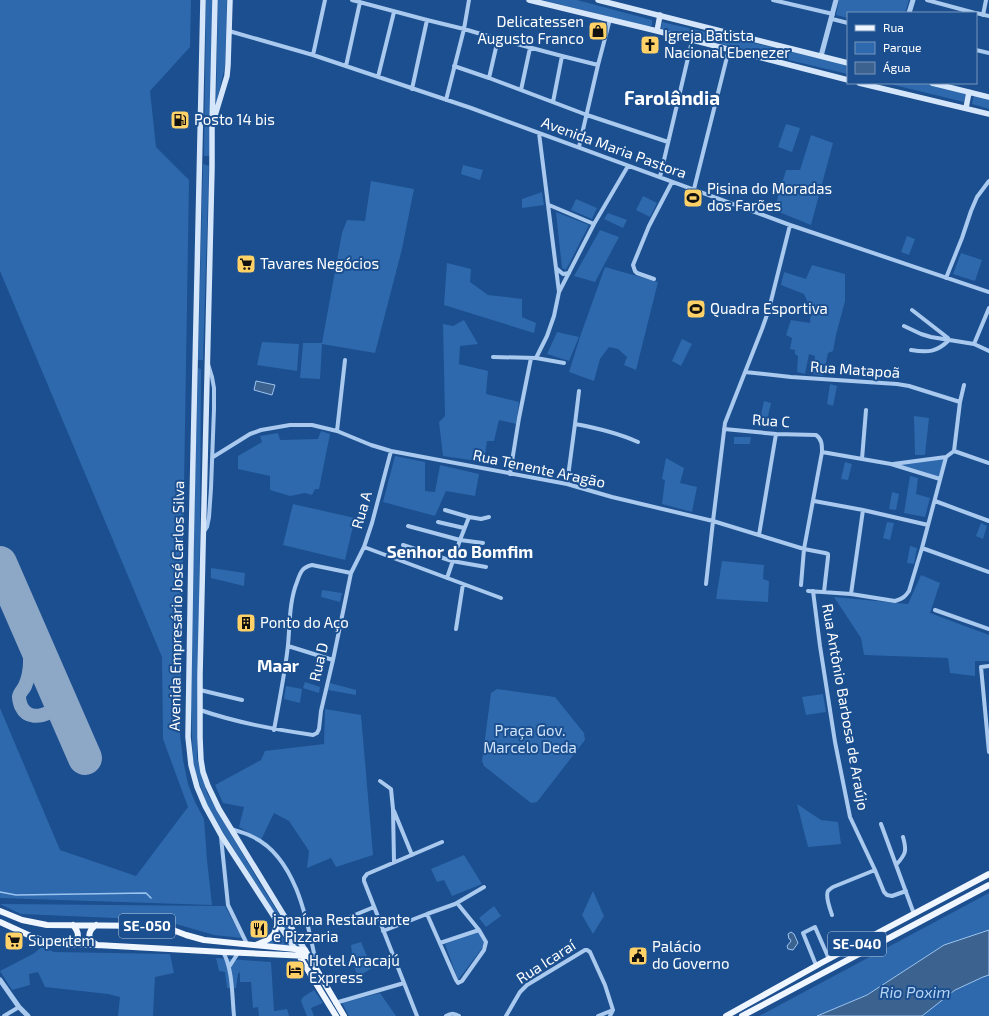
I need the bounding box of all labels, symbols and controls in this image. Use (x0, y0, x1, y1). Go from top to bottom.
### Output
place label: Delicatessen Augusto Franco (477, 12, 584, 47)
legend (847, 12, 977, 84)
shop icon: Delicatessen Augusto Franco (587, 20, 609, 42)
text: Rua (883, 20, 904, 34)
place label: Igreja Batista Nacional Ebenezer (664, 26, 790, 61)
church icon: Igreja Batista Nacional Ebenezer (639, 34, 661, 56)
text: Parque (883, 40, 921, 54)
text: Água (883, 60, 911, 74)
district label: Farolândia (624, 86, 720, 109)
fuel station icon: Posto 14 bis (169, 109, 191, 131)
place label: Posto 14 bis (194, 110, 275, 128)
street label: Avenida Maria Pastora (539, 112, 689, 182)
place label: Pisina do Moradas dos Farões (707, 179, 832, 214)
sports icon: Pisina do Moradas dos Farões (682, 187, 704, 209)
supermarket icon: Tavares Negócios (235, 253, 257, 275)
place label: Tavares Negócios (260, 254, 379, 272)
sports icon: Quadra Esportiva (685, 298, 707, 320)
place label: Quadra Esportiva (710, 299, 828, 318)
street label: Rua Matapoã (809, 357, 901, 381)
street label: Rua C (752, 410, 791, 430)
street label: Rua Tenente Aragão (471, 445, 607, 491)
street label: Avenida Empresário José Carlos Silva (165, 481, 187, 731)
street label: Rua A (347, 488, 375, 531)
district label: Senhor do Bomfim (387, 541, 533, 561)
street label: Rua Antônio Barbosa de Araújo (818, 602, 873, 812)
building icon: Ponto do Aço (235, 612, 257, 634)
place label: Ponto do Aço (260, 613, 349, 632)
street label: Rua D (305, 641, 331, 683)
district label: Maar (257, 655, 300, 675)
park label: Praça Gov. Marcelo Deda (483, 721, 577, 756)
place label: janaína Restaurante e Pizzaria (273, 910, 410, 945)
road number: SE-050 (119, 914, 175, 938)
restaurant icon: janaína Restaurante e Pizzaria (248, 918, 270, 940)
supermarket icon: Supertem (3, 930, 25, 952)
place label: Supertem (28, 931, 95, 949)
road number: SE-040 (828, 932, 886, 956)
street label: Rua Icaraí (513, 935, 579, 987)
place label: Palácio do Governo (652, 937, 729, 972)
public building icon: Palácio do Governo (627, 945, 649, 967)
place label: Hotel Aracajú Express (309, 951, 400, 986)
hotel icon: Hotel Aracajú Express (284, 959, 306, 981)
water label: Rio Poxim (880, 982, 951, 1001)

